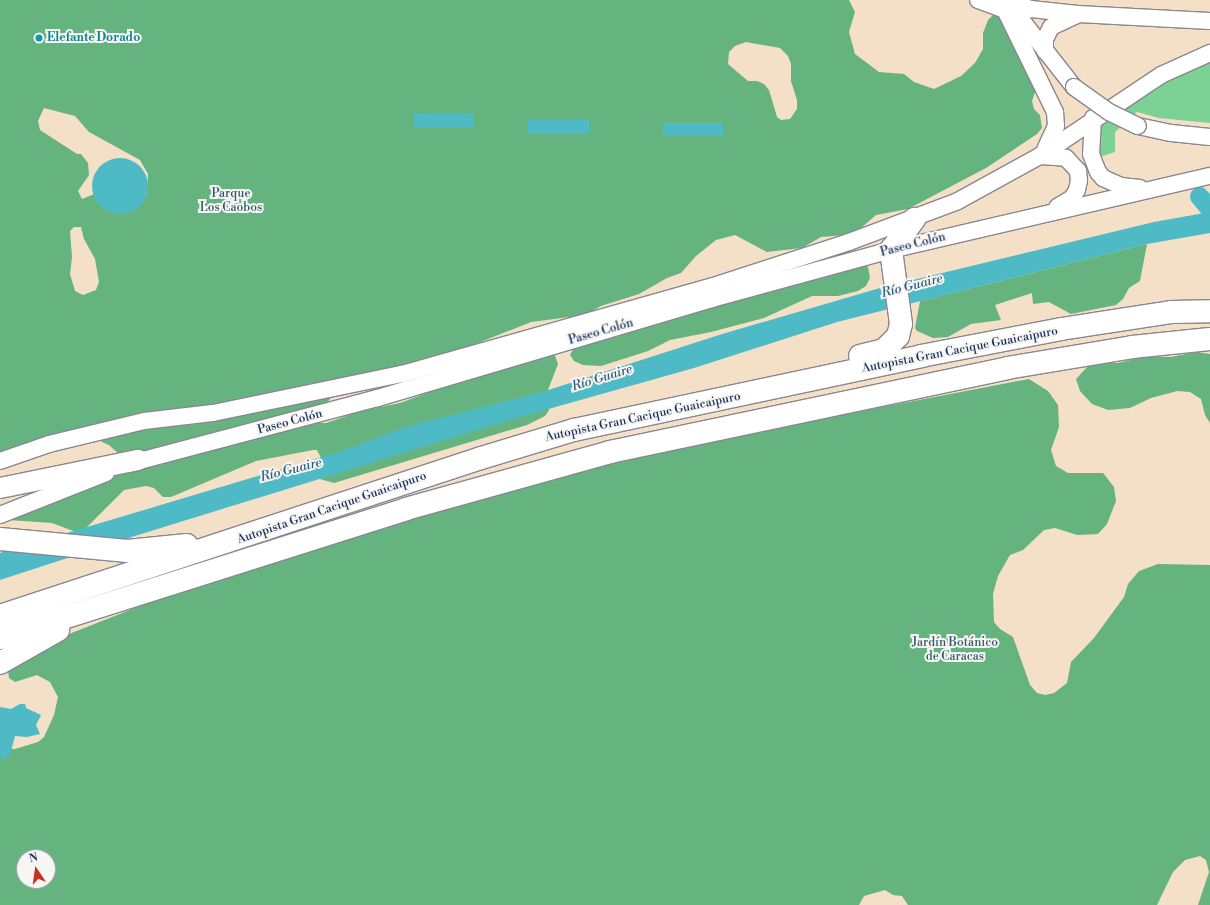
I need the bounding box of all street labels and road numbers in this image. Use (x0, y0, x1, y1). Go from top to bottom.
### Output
street label: Paseo Colón (879, 230, 947, 260)
street label: Paseo Colón (567, 316, 635, 348)
street label: Autopista Gran Cacique Guaicaipuro (861, 324, 1059, 376)
street label: Autopista Gran Cacique Guaicaipuro (544, 389, 742, 445)
street label: Paseo Colón (256, 406, 324, 438)
street label: Autopista Gran Cacique Guaicaipuro (235, 469, 429, 547)

